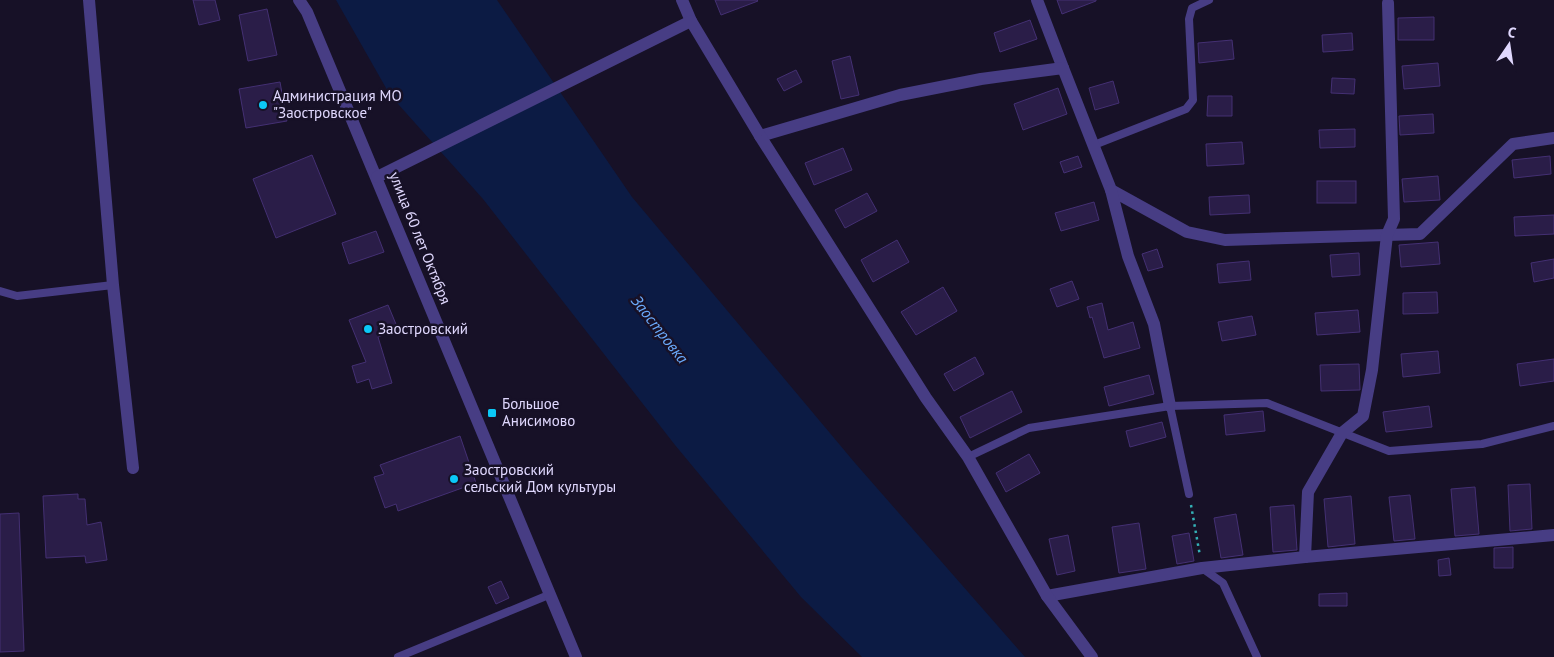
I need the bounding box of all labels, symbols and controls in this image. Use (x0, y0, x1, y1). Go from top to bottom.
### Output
north arrow (1484, 20, 1534, 70)
text: С (1506, 23, 1518, 42)
place label: Администрация МО "Заостровское" (273, 86, 402, 122)
marker: Администрация МО "Заостровское" (257, 99, 269, 111)
street label: улица 60 лет Октября (385, 169, 456, 307)
water label: Заостровка (627, 291, 693, 367)
place label: Заостровский (378, 319, 468, 338)
marker: Заостровский (362, 323, 374, 335)
place label: Большое Анисимово (502, 394, 575, 430)
marker: Большое Анисимово (486, 407, 498, 419)
place label: Заостровский сельский Дом культуры (464, 460, 616, 496)
marker: Заостровский сельский Дом культуры (448, 473, 460, 485)

